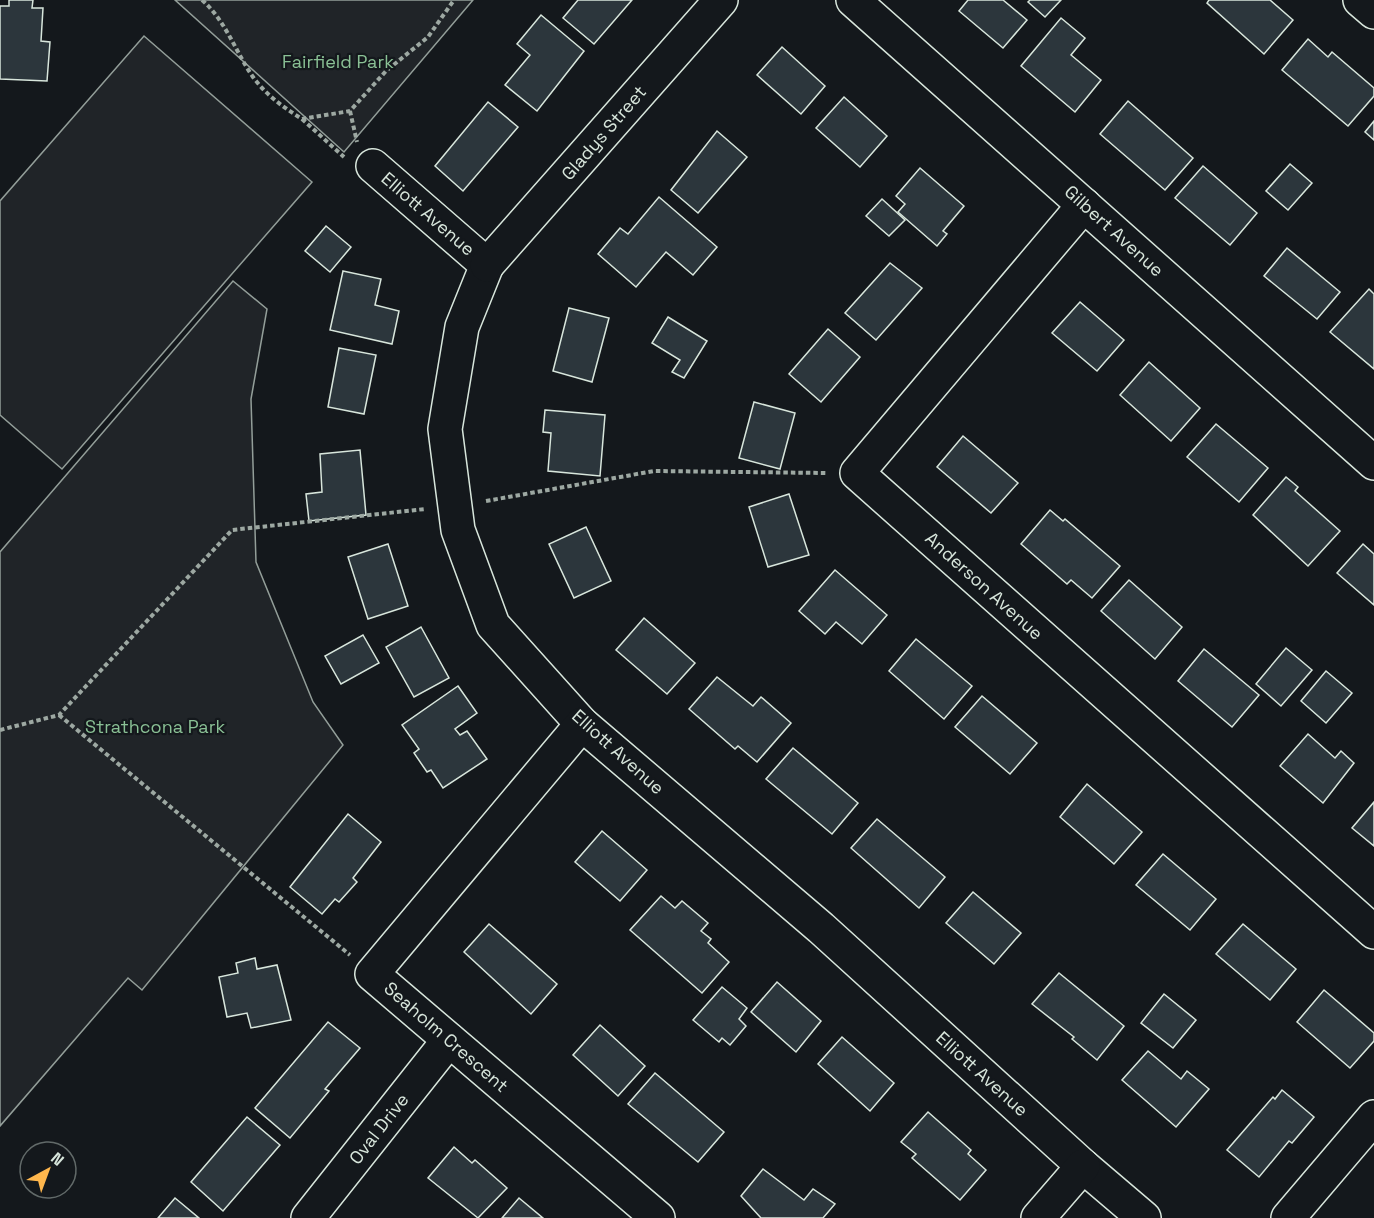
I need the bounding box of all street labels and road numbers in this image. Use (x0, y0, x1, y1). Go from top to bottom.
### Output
street label: Gladys Street (556, 81, 651, 185)
street label: Elliott Avenue (377, 167, 480, 261)
street label: Gilbert Avenue (1060, 180, 1169, 281)
street label: Anderson Avenue (921, 527, 1048, 645)
street label: Elliott Avenue (567, 704, 669, 799)
street label: Seaholm Crescent (379, 976, 513, 1097)
street label: Elliott Avenue (931, 1026, 1033, 1121)
street label: Oval Drive (344, 1089, 414, 1169)

